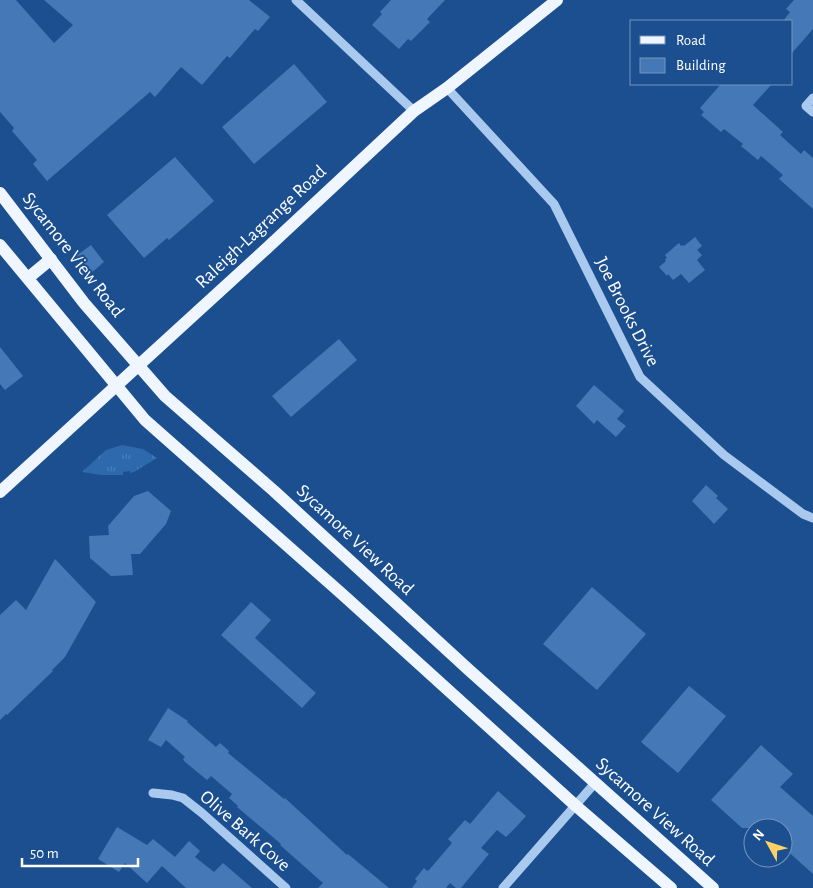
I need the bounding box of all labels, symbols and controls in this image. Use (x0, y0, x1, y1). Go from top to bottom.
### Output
legend (630, 20, 793, 85)
text: Road (676, 33, 706, 48)
text: Building (676, 58, 726, 73)
street label: Raleigh-Lagrange Road (192, 162, 330, 292)
street label: Sycamore View Road (19, 189, 127, 321)
street label: Joe Brooks Drive (591, 254, 663, 370)
street label: Sycamore View Road (293, 481, 417, 599)
street label: Sycamore View Road (592, 754, 718, 870)
street label: Olive Bark Cove (196, 787, 294, 875)
north arrow (743, 818, 793, 868)
text: N (750, 827, 767, 844)
scale bar (22, 836, 139, 868)
text: 50 m (30, 846, 59, 861)

